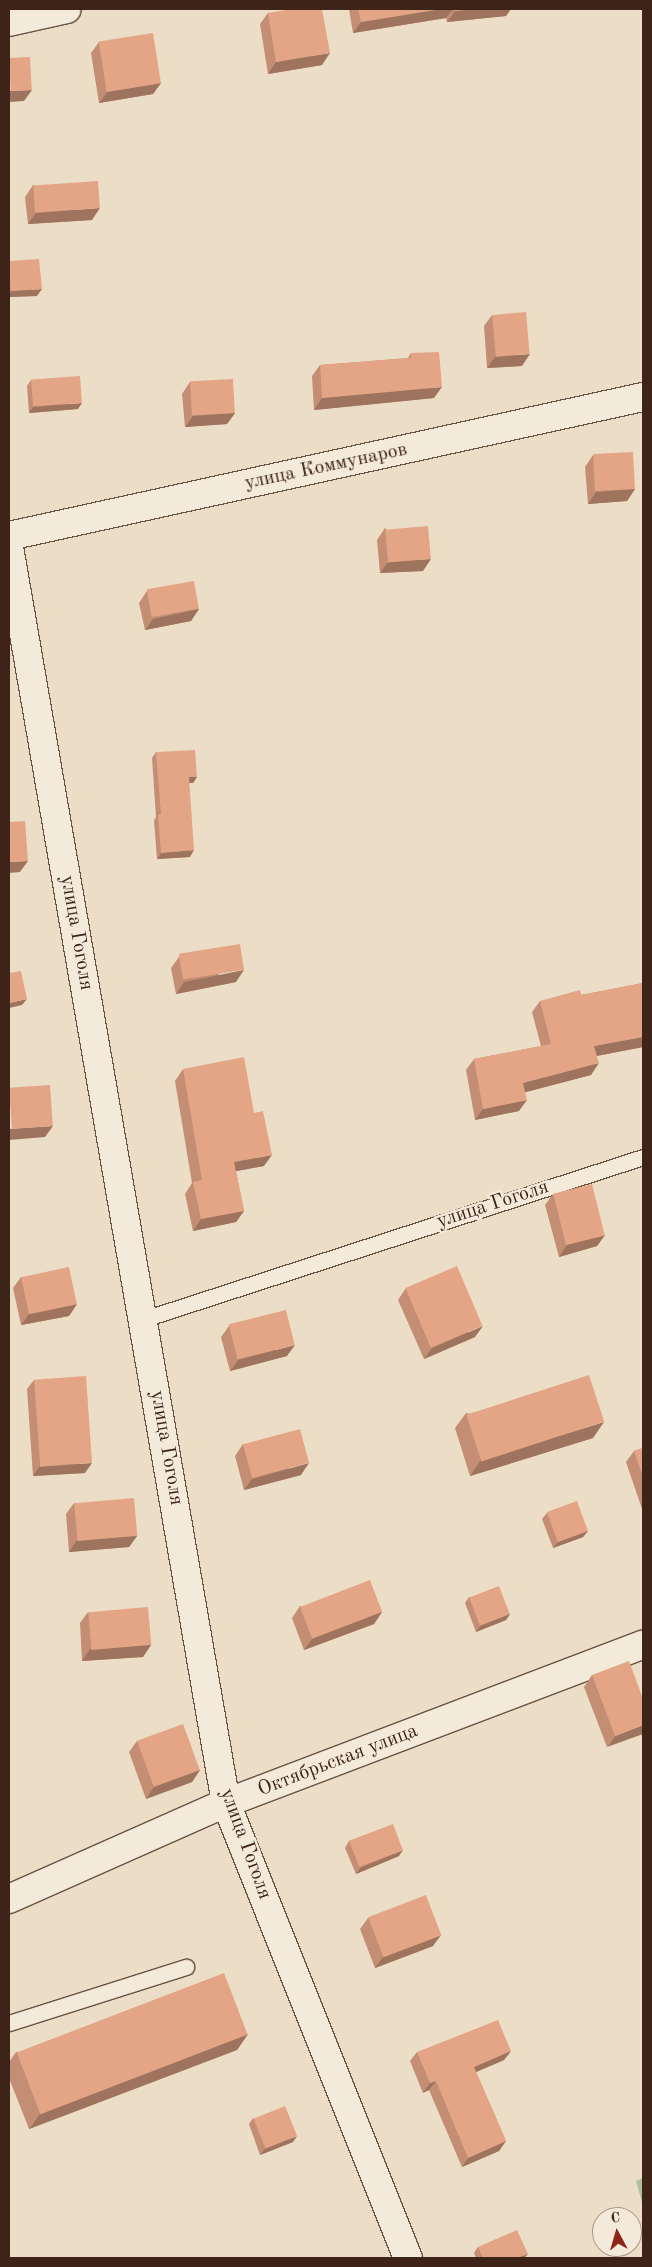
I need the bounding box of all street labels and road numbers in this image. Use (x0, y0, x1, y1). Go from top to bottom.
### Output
street label: улица Коммунаров (243, 438, 409, 496)
street label: улица Гоголя (54, 874, 98, 992)
street label: улица Гоголя (434, 1176, 552, 1234)
street label: улица Гоголя (144, 1389, 188, 1507)
street label: Октябрьская улица (255, 1719, 421, 1803)
street label: улица Гоголя (214, 1785, 276, 1903)

